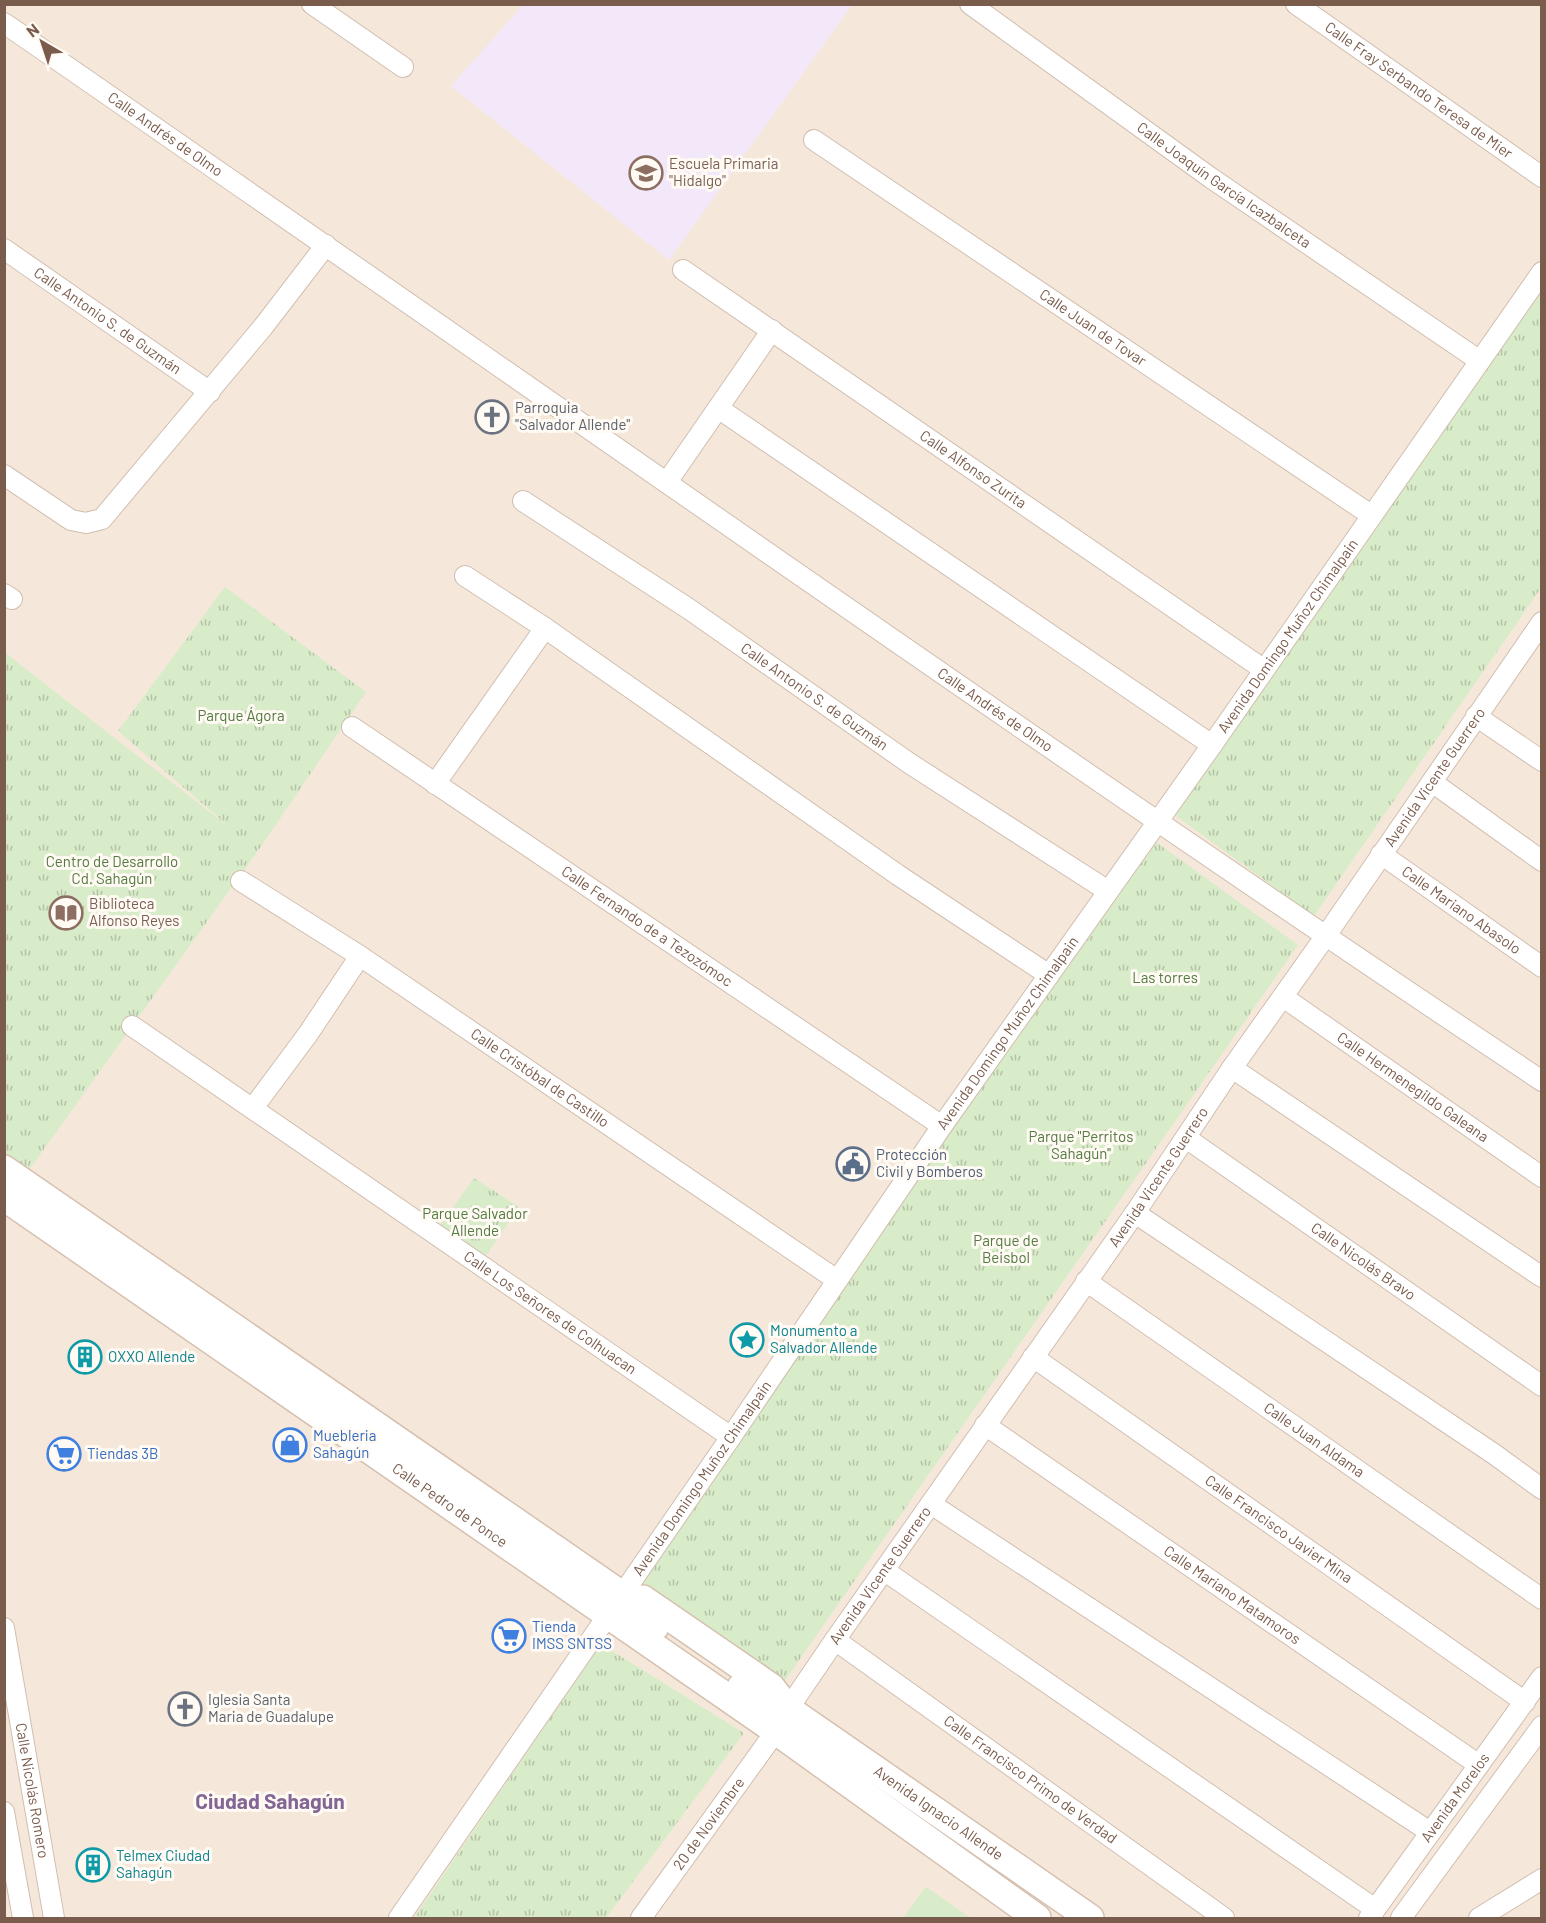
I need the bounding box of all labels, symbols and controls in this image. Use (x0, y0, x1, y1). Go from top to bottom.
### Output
north arrow (12, 12, 72, 72)
street label: Calle Fray Serbando Teresa de Mier (1322, 17, 1517, 162)
text: N (22, 19, 42, 41)
street label: Calle Andrés de Olmo (105, 88, 227, 180)
street label: Calle Joaquín García Icazbalceta (1134, 118, 1315, 251)
place label: Escuela Primaria "Hidalgo" (669, 154, 778, 189)
school or university icon: Escuela Primaria "Hidalgo" (628, 155, 664, 191)
street label: Calle Antonio S. de Guzmán (31, 263, 185, 377)
street label: Calle Juan de Tovar (1036, 285, 1151, 369)
place label: Parroquia "Salvador Allende" (515, 398, 630, 433)
church icon: Parroquia "Salvador Allende" (474, 399, 510, 435)
street label: Calle Alfonso Zurita (917, 426, 1030, 512)
street label: Avenida Domingo Muñoz Chimalpain (1213, 535, 1361, 736)
street label: Calle Antonio S. de Guzmán (738, 638, 892, 754)
street label: Calle Andrés de Olmo (935, 663, 1057, 755)
street label: Avenida Vicente Guerrero (1380, 704, 1488, 850)
park label: Parque Ágora (197, 706, 285, 724)
park label: Centro de Desarrollo Cd. Sahagún (46, 852, 178, 887)
street label: Calle Fernando de a Tezozómoc (559, 861, 737, 990)
street label: Calle Mariano Abasolo (1399, 862, 1525, 957)
place label: Biblioteca Alfonso Reyes (89, 894, 180, 929)
library icon: Biblioteca Alfonso Reyes (48, 895, 84, 931)
street label: Avenida Domingo Muñoz Chimalpain (932, 933, 1082, 1133)
park label: Las torres (1132, 968, 1198, 986)
street label: Calle Cristóbal de Castillo (468, 1024, 613, 1131)
street label: Calle Hermenegildo Galeana (1334, 1027, 1493, 1145)
street label: Avenida Vicente Guerrero (1104, 1103, 1211, 1250)
park label: Parque "Perritos Sahagún" (1028, 1127, 1134, 1162)
place label: Protección Civil y Bomberos (876, 1145, 983, 1180)
public building icon: Protección Civil y Bomberos (835, 1146, 871, 1182)
park label: Parque Salvador Allende (422, 1204, 528, 1239)
street label: Calle Nicolás Bravo (1308, 1218, 1420, 1303)
park label: Parque de Beisbol (973, 1231, 1039, 1266)
street label: Calle Los Señores de Colhuacan (461, 1246, 640, 1378)
place label: Monumento a Salvador Allende (770, 1321, 877, 1356)
place icon: Monumento a Salvador Allende (729, 1322, 765, 1358)
building icon: OXXO Allende (67, 1339, 103, 1375)
place label: OXXO Allende (108, 1347, 195, 1365)
street label: Avenida Domingo Muñoz Chimalpain (628, 1377, 775, 1579)
street label: Calle Juan Aldama (1261, 1398, 1368, 1481)
place label: Muebleria Sahagún (313, 1426, 376, 1461)
shop icon: Muebleria Sahagún (272, 1427, 308, 1463)
supermarket icon: Tiendas 3B (46, 1436, 82, 1472)
place label: Tiendas 3B (87, 1444, 158, 1462)
street label: Calle Pedro de Ponce (389, 1458, 511, 1551)
street label: Calle Francisco Javier Mina (1202, 1471, 1356, 1586)
street label: Avenida Vicente Guerrero (825, 1502, 934, 1648)
street label: Calle Mariano Matamoros (1161, 1541, 1304, 1648)
place label: Tienda IMSS SNTSS (532, 1617, 612, 1652)
supermarket icon: Tienda IMSS SNTSS (491, 1618, 527, 1654)
place label: Iglesia Santa Maria de Guadalupe (208, 1690, 334, 1725)
church icon: Iglesia Santa Maria de Guadalupe (167, 1691, 203, 1727)
street label: Calle Francisco Primo de Verdad (941, 1711, 1121, 1847)
street label: Calle Nicolás Romero (13, 1721, 54, 1860)
street label: Avenida Morelos (1416, 1749, 1493, 1845)
street label: Avenida Ignacio Allende (871, 1761, 1007, 1863)
street label: 20 de Noviembre (669, 1774, 748, 1873)
district label: Ciudad Sahagún (195, 1788, 345, 1813)
place label: Telmex Ciudad Sahagún (116, 1846, 210, 1881)
building icon: Telmex Ciudad Sahagún (75, 1847, 111, 1883)

